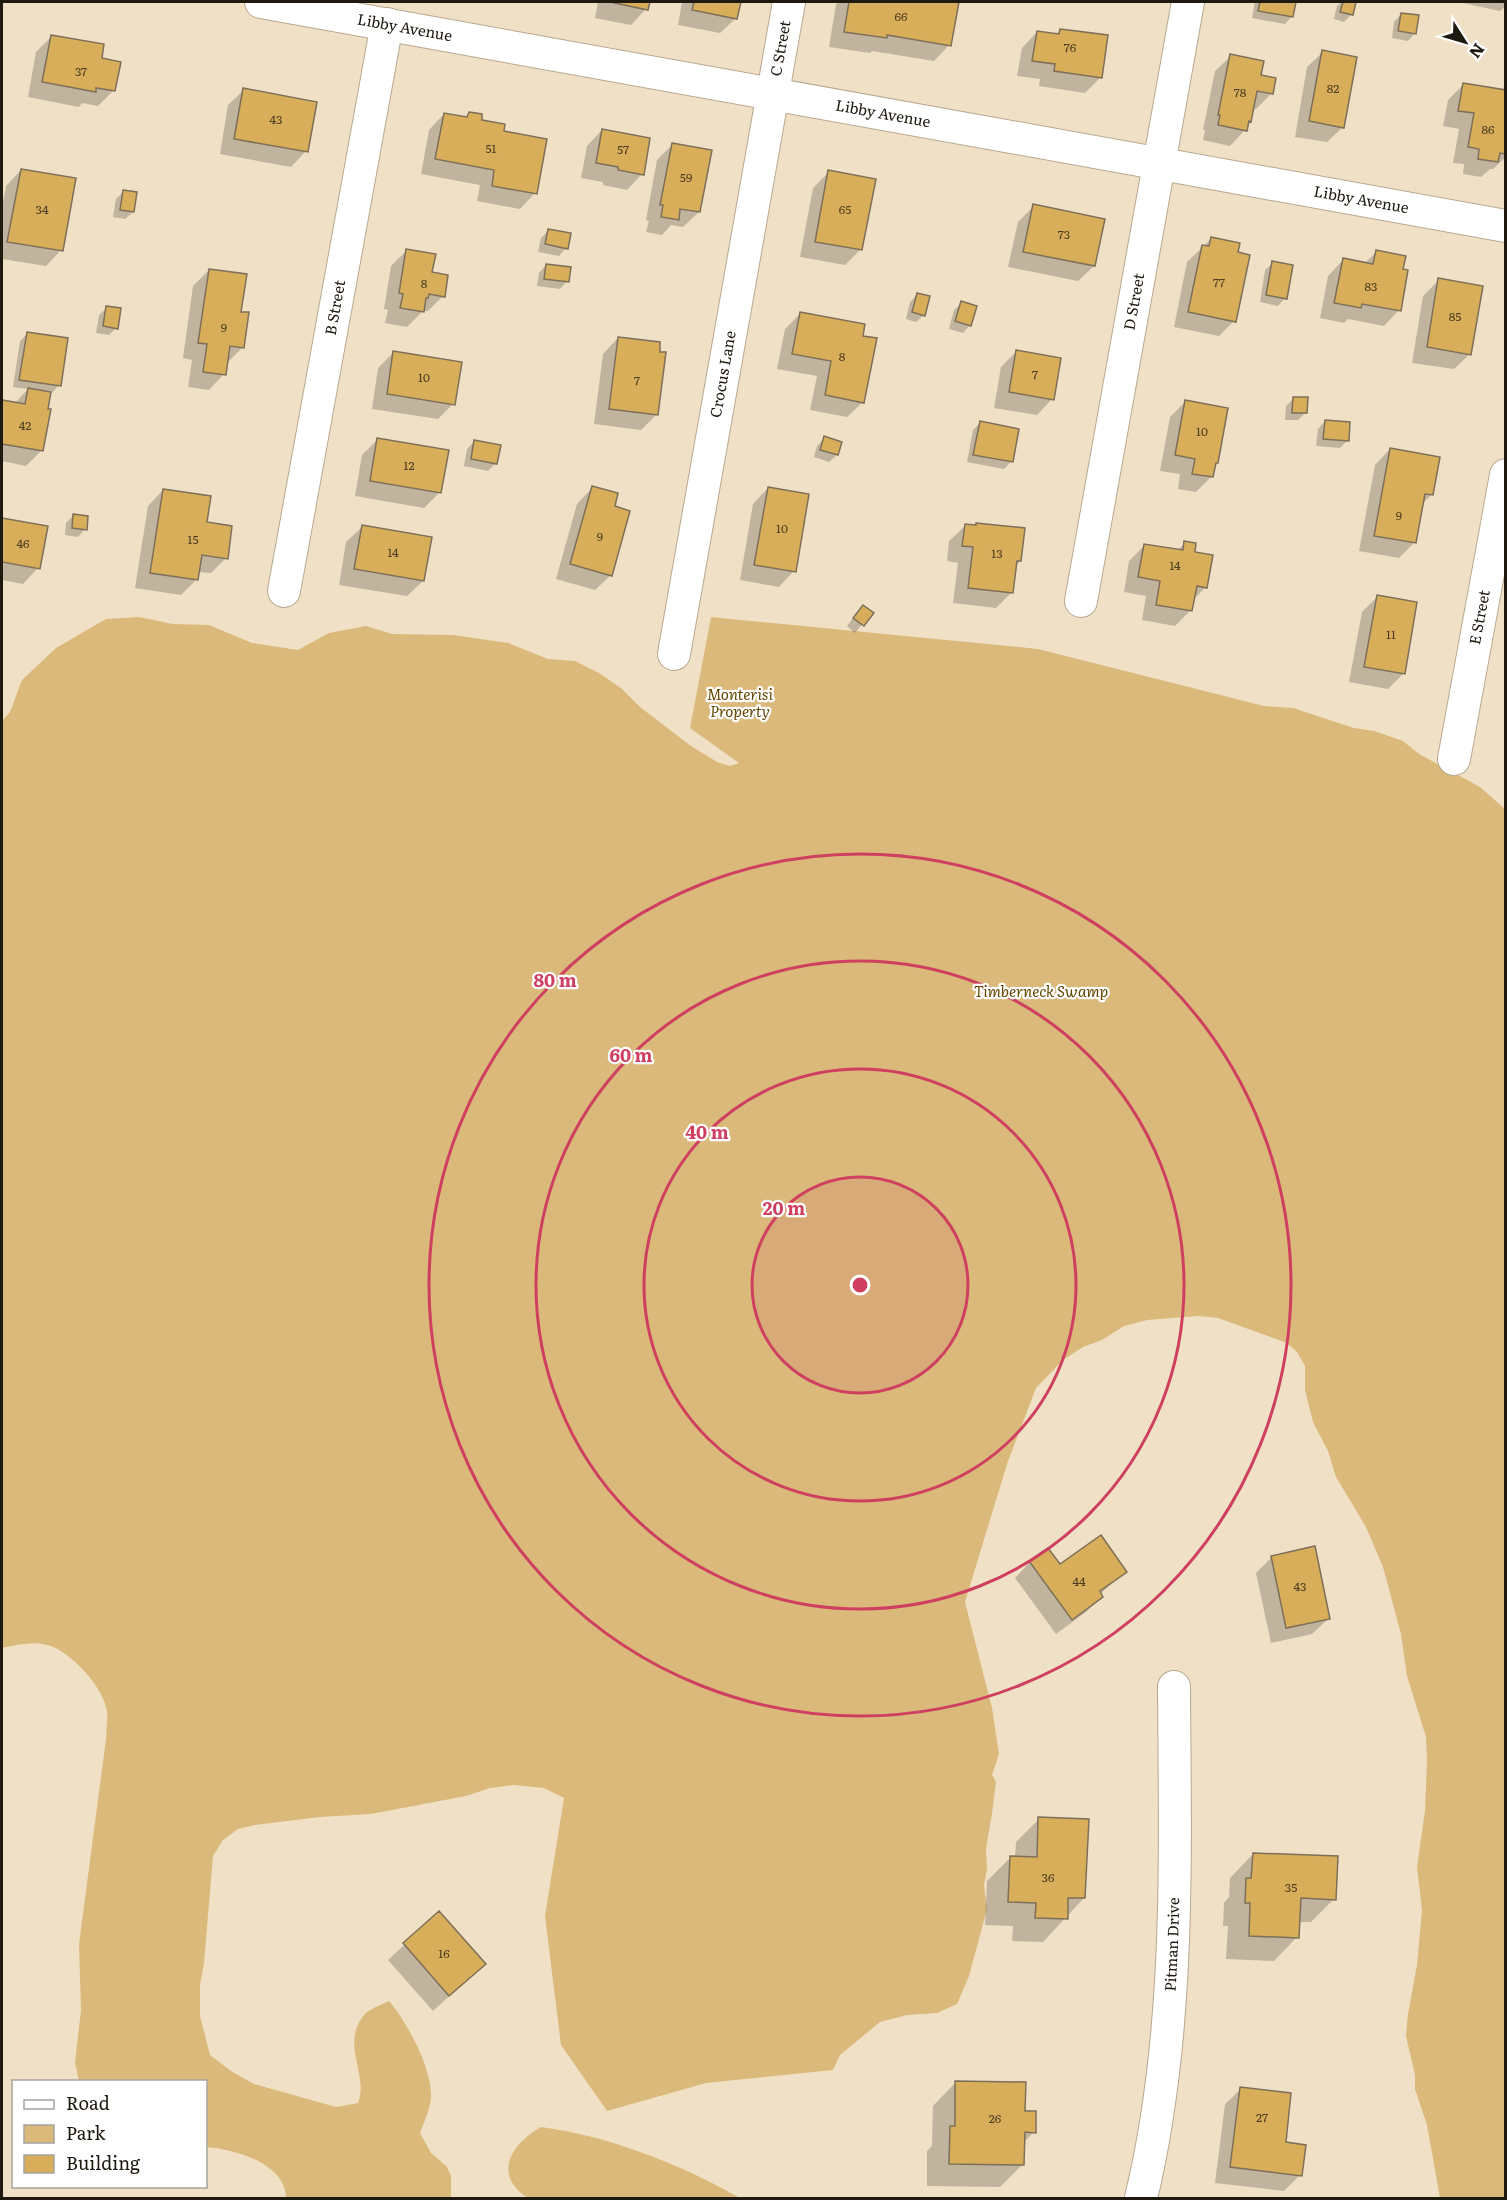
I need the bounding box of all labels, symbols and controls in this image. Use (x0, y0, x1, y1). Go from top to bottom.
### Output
street label: Libby Avenue (356, 7, 455, 46)
house number: 66 (895, 7, 908, 25)
north arrow (1435, 12, 1495, 72)
street label: C Street (763, 18, 796, 78)
house number: 76 (1064, 38, 1077, 56)
text: N (1464, 39, 1491, 64)
house number: 37 (75, 62, 87, 80)
house number: 82 (1327, 79, 1339, 97)
house number: 78 (1234, 83, 1247, 101)
street label: Libby Avenue (834, 93, 933, 132)
house number: 43 (269, 110, 283, 128)
house number: 86 (1481, 120, 1495, 138)
house number: 51 (486, 139, 497, 157)
house number: 57 (617, 140, 629, 158)
house number: 59 (680, 168, 692, 186)
street label: Libby Avenue (1312, 179, 1411, 218)
house number: 34 (35, 200, 49, 218)
house number: 65 (839, 200, 851, 218)
house number: 73 (1058, 225, 1070, 243)
street label: D Street (1117, 271, 1149, 332)
house number: 77 (1213, 273, 1225, 291)
house number: 8 (421, 274, 428, 292)
house number: 83 (1364, 277, 1378, 295)
street label: B Street (318, 278, 350, 337)
house number: 85 (1449, 307, 1461, 325)
house number: 9 (221, 318, 227, 336)
street label: Crocus Lane (703, 328, 741, 419)
house number: 8 (839, 347, 846, 365)
house number: 7 (1032, 365, 1038, 383)
house number: 10 (418, 368, 430, 386)
house number: 7 (634, 371, 640, 389)
house number: 42 (19, 416, 31, 434)
house number: 10 (1196, 422, 1208, 440)
house number: 12 (404, 456, 414, 474)
house number: 9 (1396, 506, 1402, 524)
house number: 10 (776, 519, 788, 537)
house number: 9 (597, 527, 603, 545)
house number: 15 (188, 530, 198, 548)
house number: 46 (16, 534, 30, 552)
house number: 14 (387, 543, 399, 561)
house number: 13 (991, 544, 1003, 562)
house number: 14 (1169, 556, 1181, 574)
street label: E Street (1462, 588, 1495, 646)
house number: 11 (1386, 625, 1396, 643)
park label: Monterisi Property (707, 682, 773, 722)
text: 80 m (533, 966, 577, 993)
park label: Timberneck Swamp (974, 979, 1108, 1002)
text: 60 m (609, 1041, 653, 1068)
text: 40 m (685, 1118, 729, 1145)
text: 20 m (763, 1194, 805, 1221)
centre of rings (850, 1275, 870, 1295)
house number: 44 (1072, 1572, 1086, 1590)
house number: 43 (1293, 1577, 1307, 1595)
house number: 36 (1042, 1868, 1055, 1886)
house number: 35 (1285, 1878, 1297, 1896)
street label: Pitman Drive (1157, 1897, 1184, 1992)
house number: 16 (438, 1944, 450, 1962)
legend (12, 2080, 207, 2188)
text: Road (66, 2089, 110, 2116)
house number: 27 (1256, 2108, 1268, 2126)
house number: 26 (989, 2109, 1002, 2127)
text: Park (66, 2119, 107, 2146)
text: Building (66, 2149, 141, 2176)

